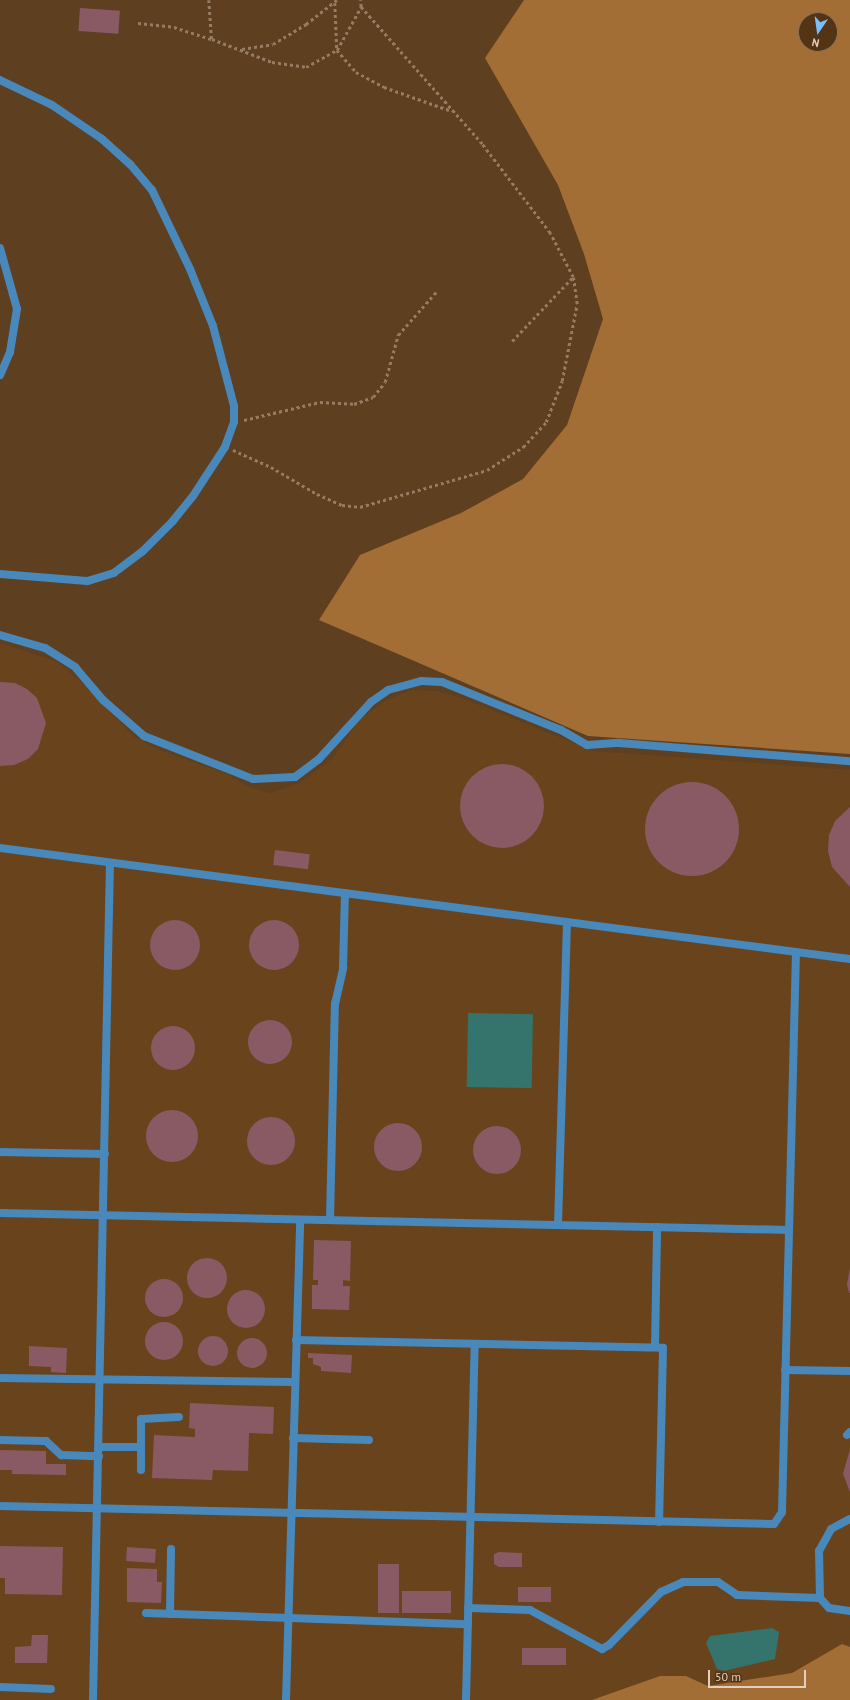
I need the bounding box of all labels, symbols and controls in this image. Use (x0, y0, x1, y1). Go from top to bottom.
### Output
north arrow (798, 12, 838, 52)
text: N (810, 35, 821, 50)
scale bar (710, 1662, 808, 1688)
text: 50 m (715, 1669, 741, 1684)

